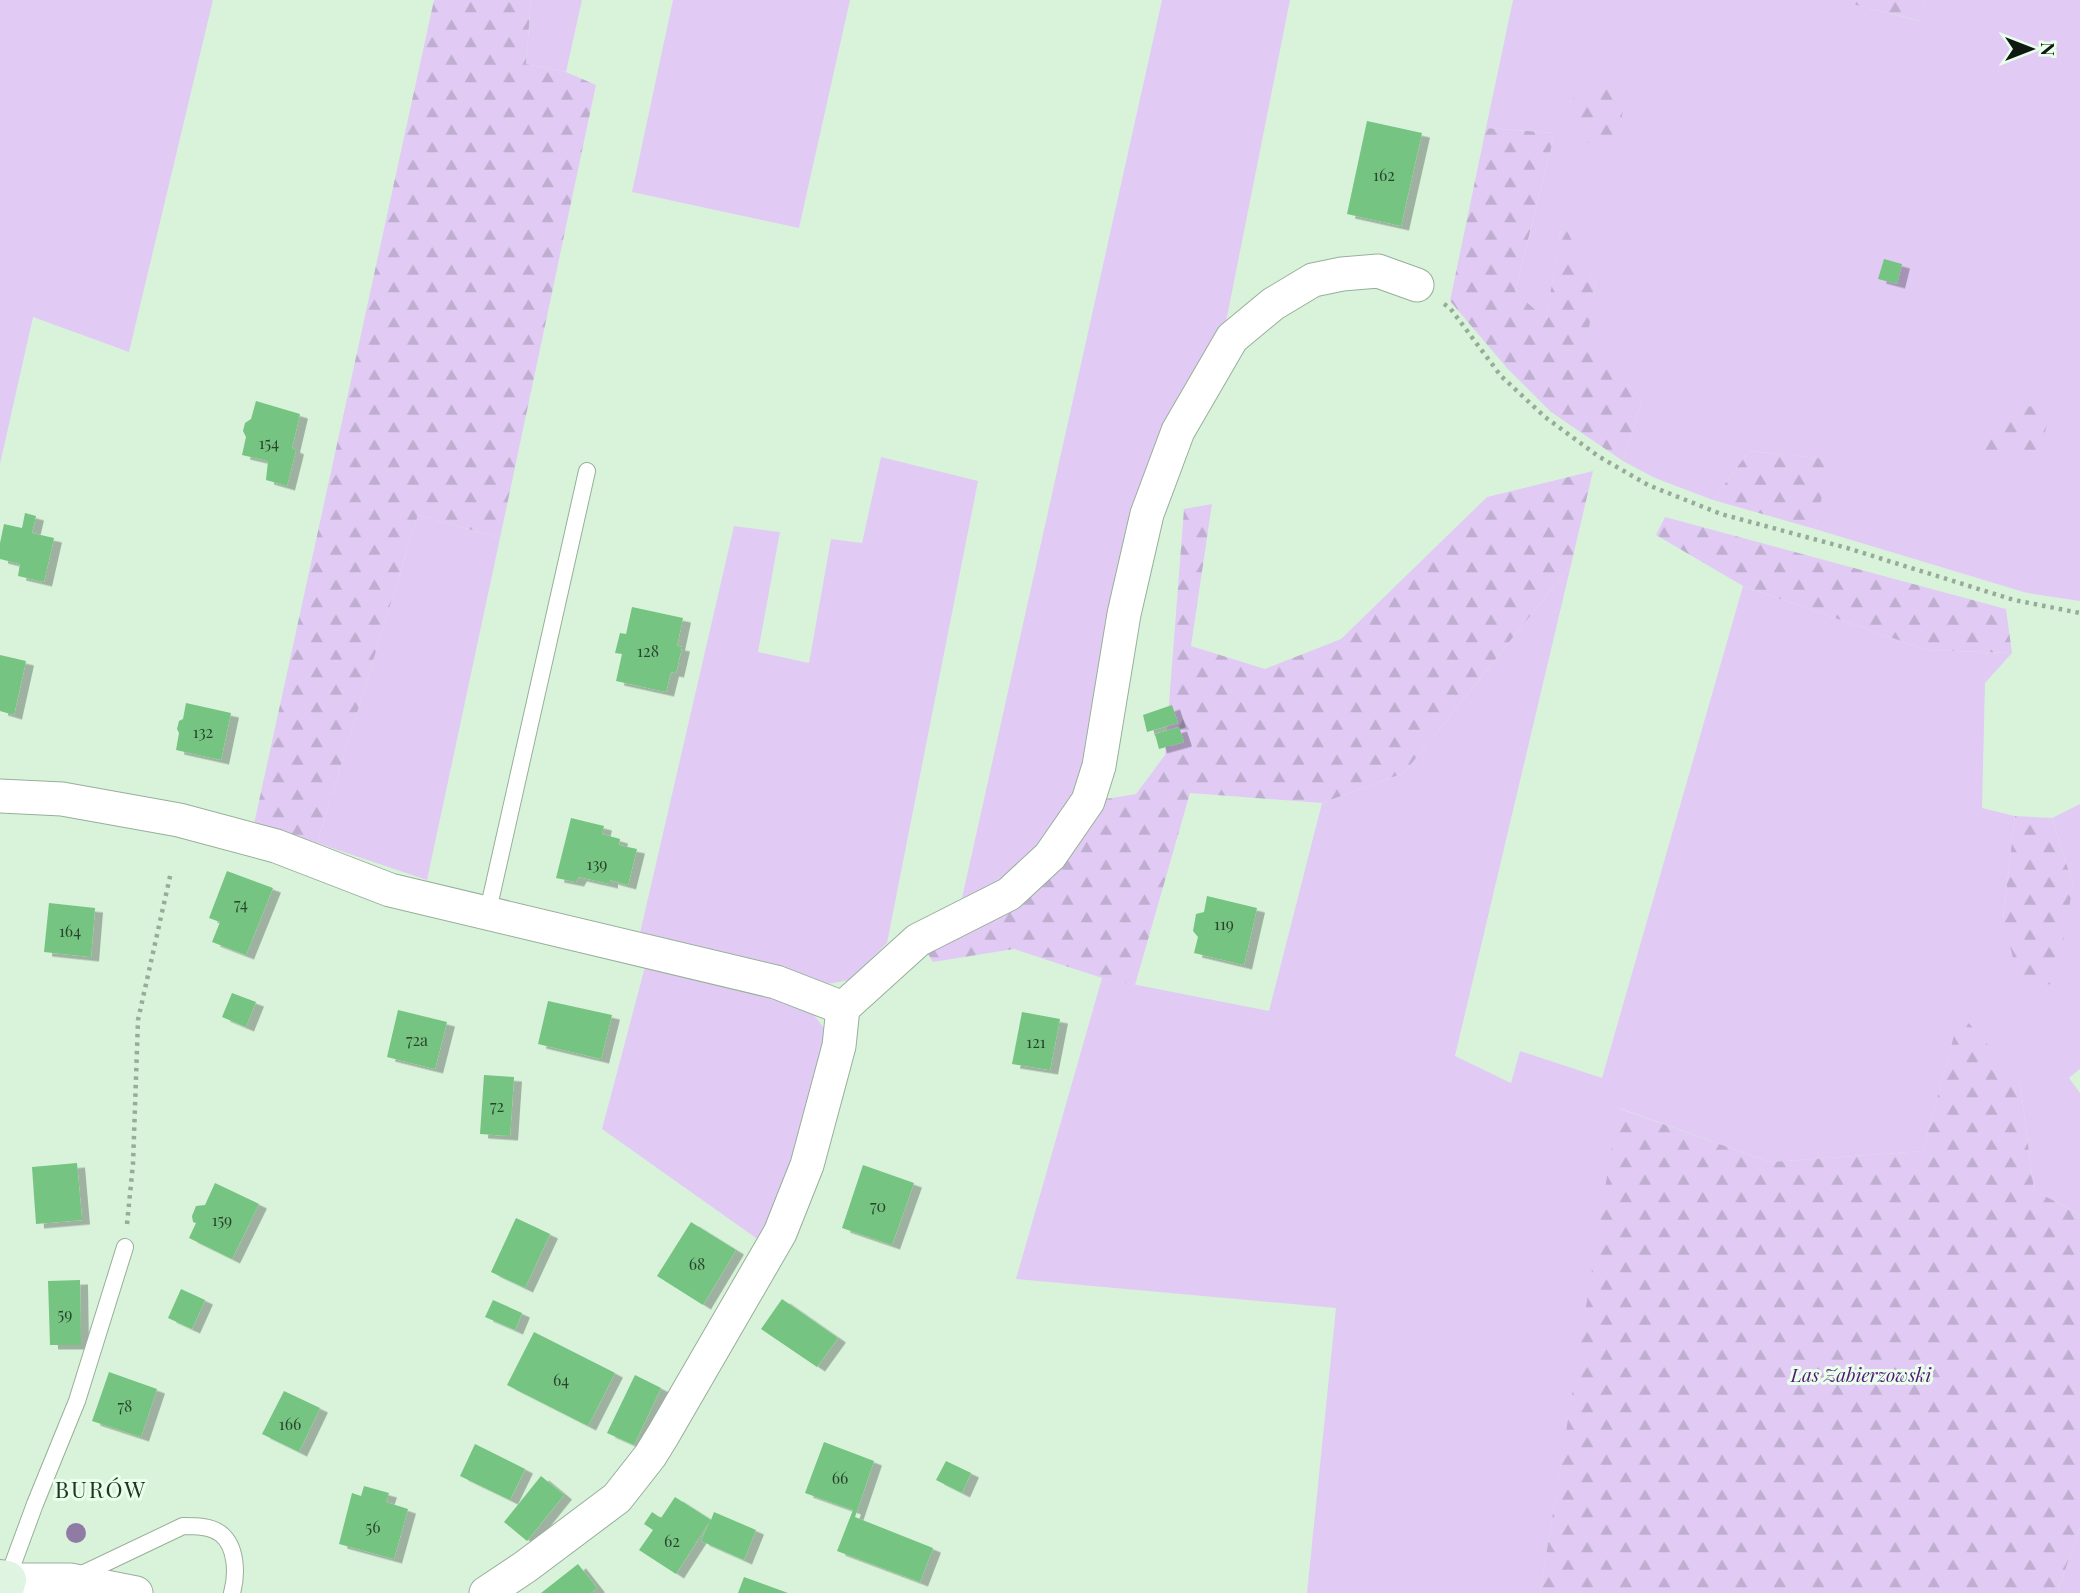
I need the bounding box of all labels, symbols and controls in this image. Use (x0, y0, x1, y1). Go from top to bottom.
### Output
north arrow (1996, 14, 2066, 84)
text: N (2036, 42, 2062, 56)
house number: 162 (1373, 164, 1395, 185)
house number: 154 (259, 432, 279, 453)
house number: 128 (637, 640, 659, 661)
house number: 132 (193, 721, 213, 742)
house number: 139 (586, 853, 608, 874)
house number: 74 (234, 893, 248, 914)
house number: 119 (1214, 913, 1234, 934)
house number: 164 (59, 920, 81, 941)
house number: 72a (406, 1029, 428, 1050)
house number: 121 (1026, 1031, 1046, 1052)
house number: 72 (490, 1095, 504, 1116)
house number: 70 (870, 1195, 886, 1216)
house number: 159 (212, 1209, 232, 1230)
house number: 68 (689, 1253, 705, 1274)
house number: 59 (58, 1303, 72, 1324)
park label: Las Zabierzowski (1790, 1361, 1932, 1387)
house number: 64 (553, 1369, 569, 1390)
house number: 78 (118, 1395, 132, 1416)
house number: 166 (279, 1413, 301, 1434)
house number: 66 (832, 1467, 848, 1488)
district label: BURÓW (55, 1473, 147, 1504)
house number: 56 (366, 1516, 380, 1537)
house number: 62 (664, 1530, 680, 1551)

